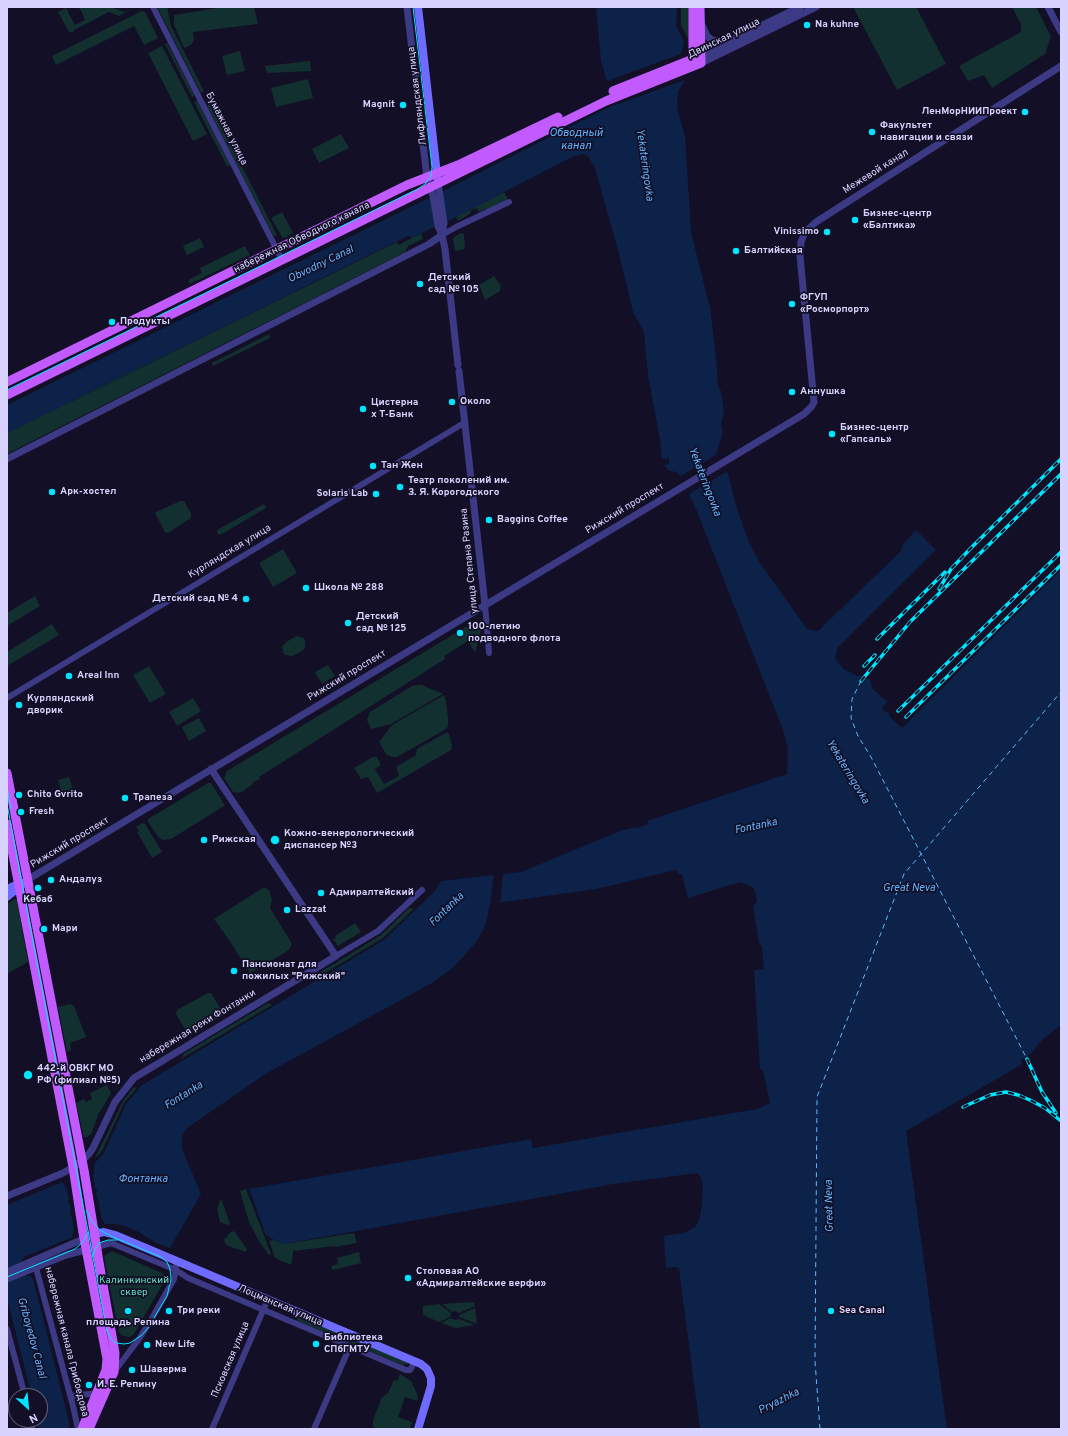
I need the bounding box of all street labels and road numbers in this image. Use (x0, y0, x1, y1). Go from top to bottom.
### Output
street label: Двинская улица (686, 16, 762, 62)
street label: Лифляндская улица (406, 46, 430, 146)
street label: Бумажная улица (202, 90, 250, 168)
street label: Межевой канал (841, 147, 911, 197)
street label: набережная Обводного канала (232, 200, 372, 276)
street label: Рижский проспект (584, 481, 666, 537)
street label: улица Степана Разина (458, 508, 482, 614)
street label: Курляндская улица (186, 523, 274, 581)
street label: Рижский проспект (306, 648, 388, 704)
street label: Рижский проспект (29, 815, 111, 871)
street label: набережная реки Фонтанки (138, 987, 258, 1067)
street label: набережная канала Грибоедова (42, 1266, 90, 1418)
street label: Лоцманская улица (236, 1283, 324, 1329)
street label: Псковская улица (210, 1320, 252, 1400)

